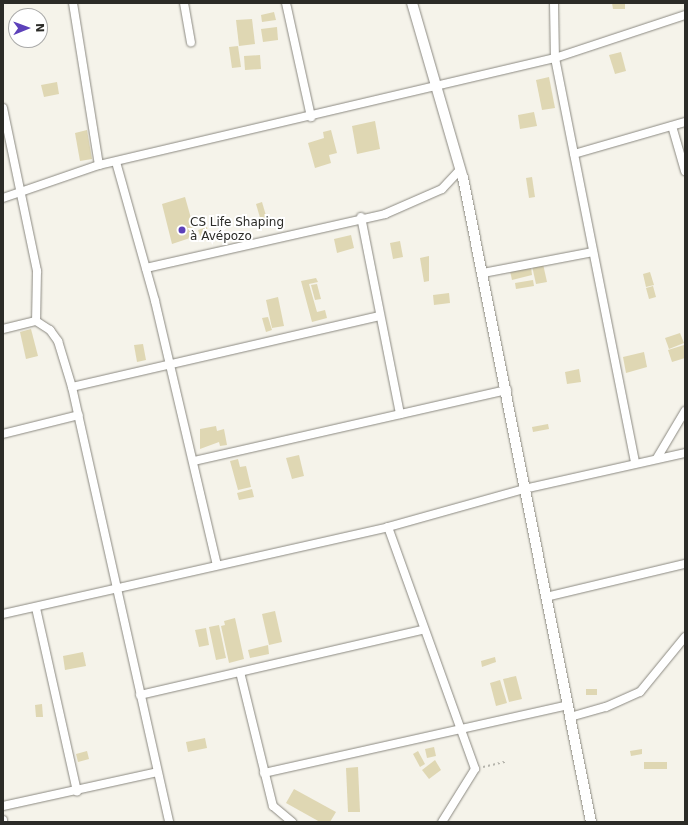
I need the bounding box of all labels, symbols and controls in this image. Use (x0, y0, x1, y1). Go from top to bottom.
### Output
north arrow (8, 8, 48, 48)
text: N (33, 23, 46, 33)
place label: CS Life Shaping à Avépozo (190, 216, 284, 244)
marker: CS Life Shaping à Avépozo (177, 225, 187, 235)

